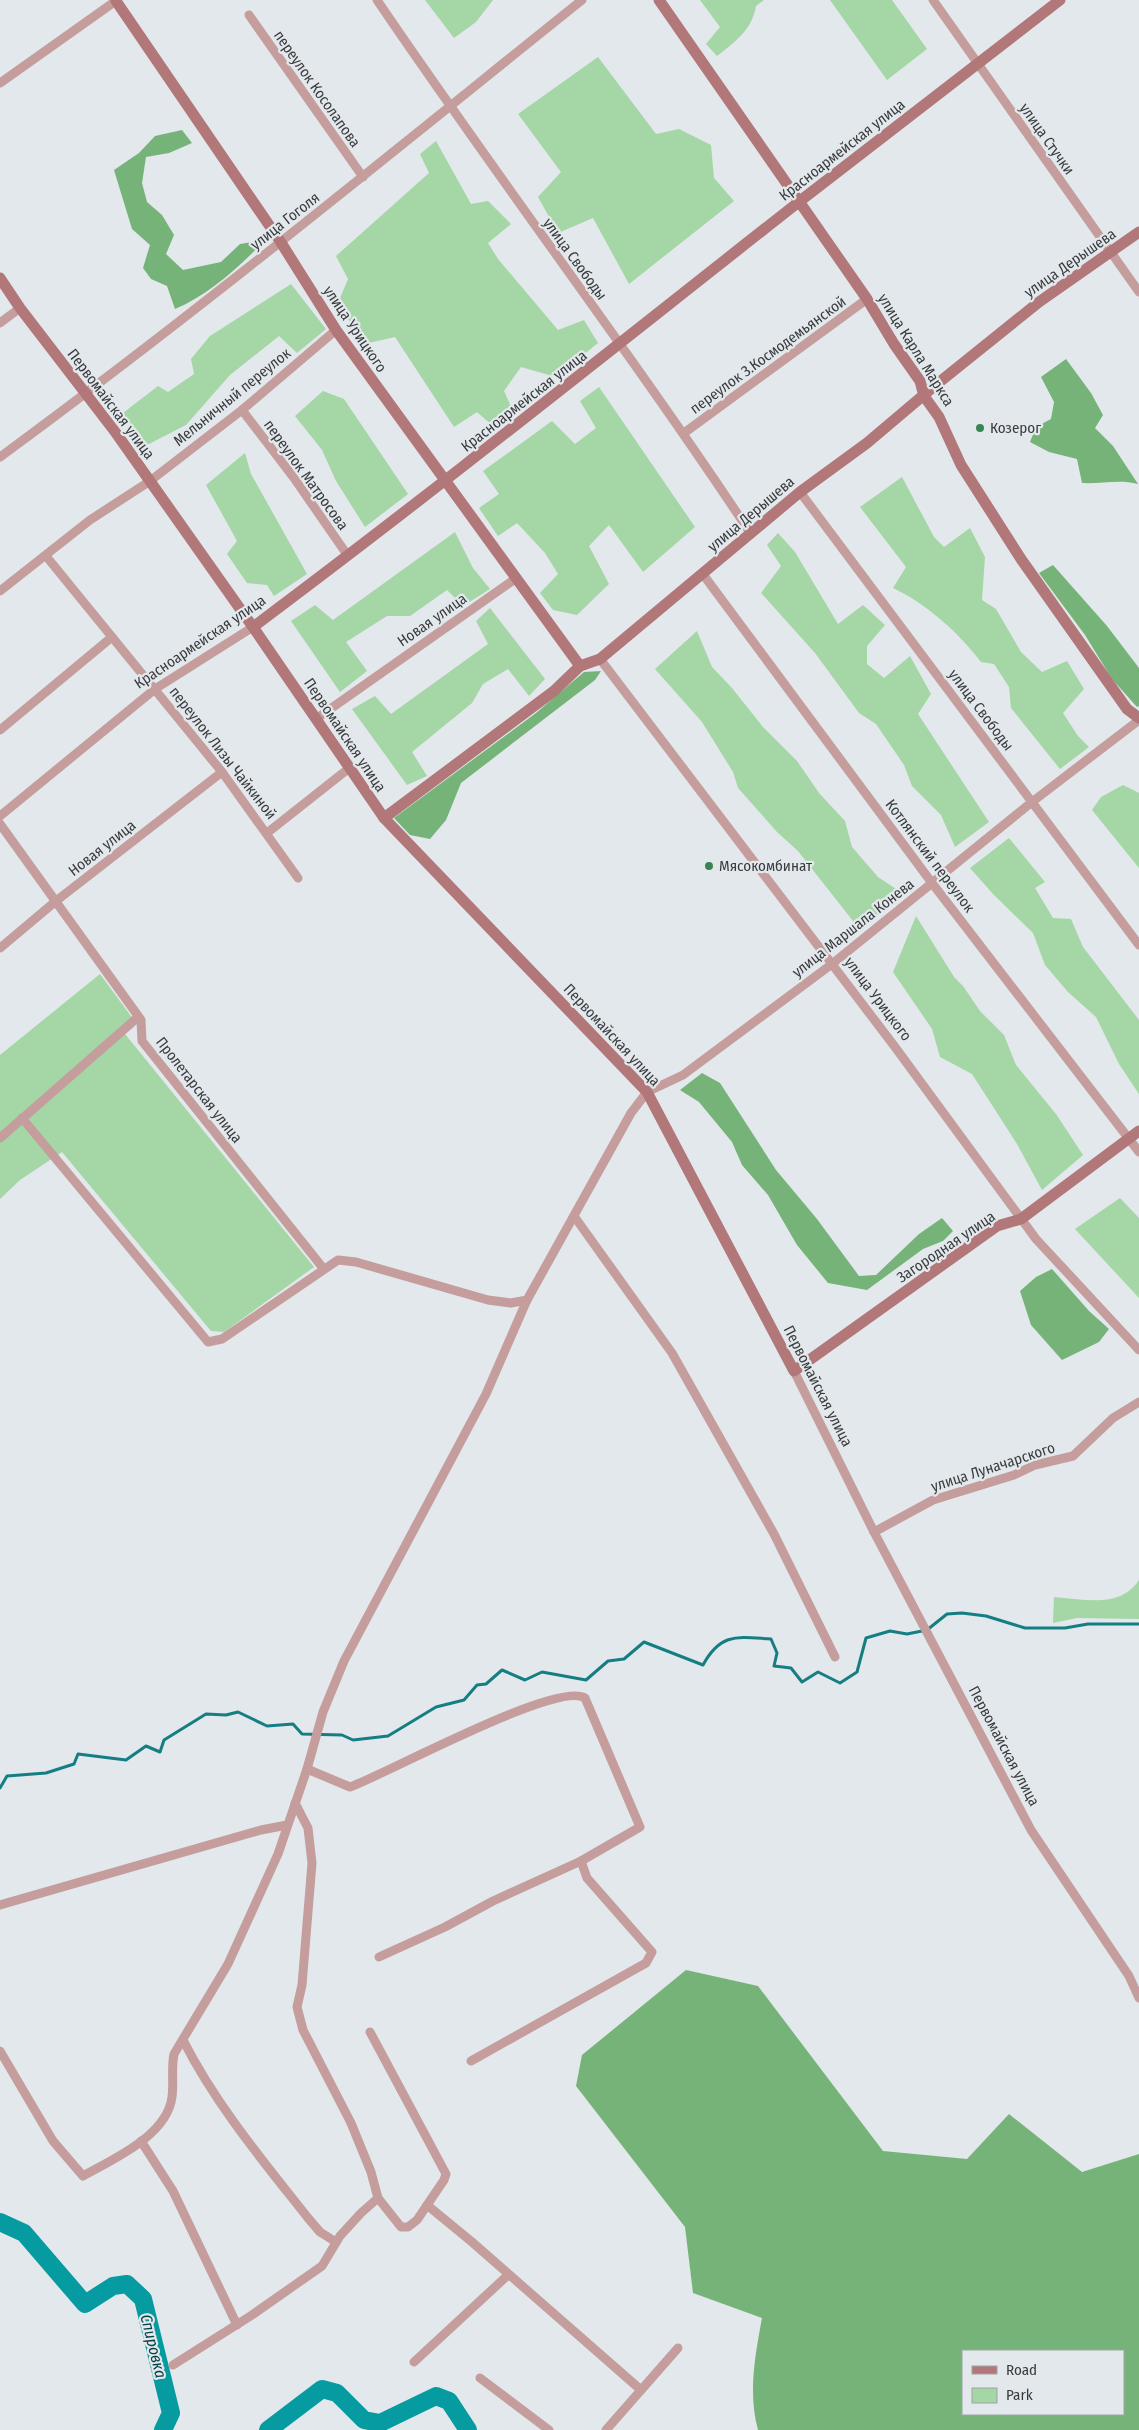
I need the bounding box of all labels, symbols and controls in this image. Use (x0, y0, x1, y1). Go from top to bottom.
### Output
street label: переулок Косолапова (270, 27, 364, 151)
street label: Красноармейская улица (776, 95, 908, 205)
street label: улица Стучки (1016, 100, 1078, 178)
street label: улица Гоголя (247, 188, 323, 254)
street label: улица Свободы (539, 214, 611, 304)
street label: улица Дерышева (1021, 225, 1119, 301)
street label: улица Урицкого (319, 282, 391, 376)
street label: улица Карла Маркса (874, 290, 958, 410)
street label: переулок З.Космодемьянской (687, 292, 849, 418)
street label: Мельничный переулок (170, 344, 294, 450)
street label: Первомайская улица (64, 345, 158, 463)
street label: Красноармейская улица (458, 346, 590, 456)
street label: переулок Матросова (260, 416, 352, 534)
place label: Козерог (990, 419, 1041, 437)
marker: Козерог (974, 422, 986, 434)
street label: улица Дерышева (704, 472, 798, 556)
street label: Новая улица (394, 590, 470, 650)
street label: Красноармейская улица (131, 591, 269, 693)
street label: улица Свободы (945, 666, 1017, 754)
street label: Первомайская улица (300, 675, 390, 795)
street label: переулок Лизы Чайкиной (166, 683, 280, 823)
street label: Котлянский переулок (882, 796, 978, 916)
street label: Новая улица (65, 816, 139, 880)
place label: Мясокомбинат (719, 857, 813, 875)
marker: Мясокомбинат (703, 860, 715, 872)
street label: улица Маршала Конева (789, 875, 917, 981)
street label: улица Урицкого (841, 953, 915, 1045)
street label: Первомайская улица (560, 980, 664, 1090)
street label: Пролетарская улица (152, 1033, 246, 1147)
street label: Загородная улица (893, 1207, 999, 1287)
street label: Первомайская улица (780, 1322, 856, 1450)
street label: улица Луначарского (929, 1438, 1057, 1496)
street label: Первомайская улица (965, 1683, 1043, 1809)
water label: Спировка (136, 2312, 171, 2380)
legend (962, 2350, 1124, 2415)
text: Road (1006, 2361, 1037, 2379)
text: Park (1006, 2386, 1033, 2404)

